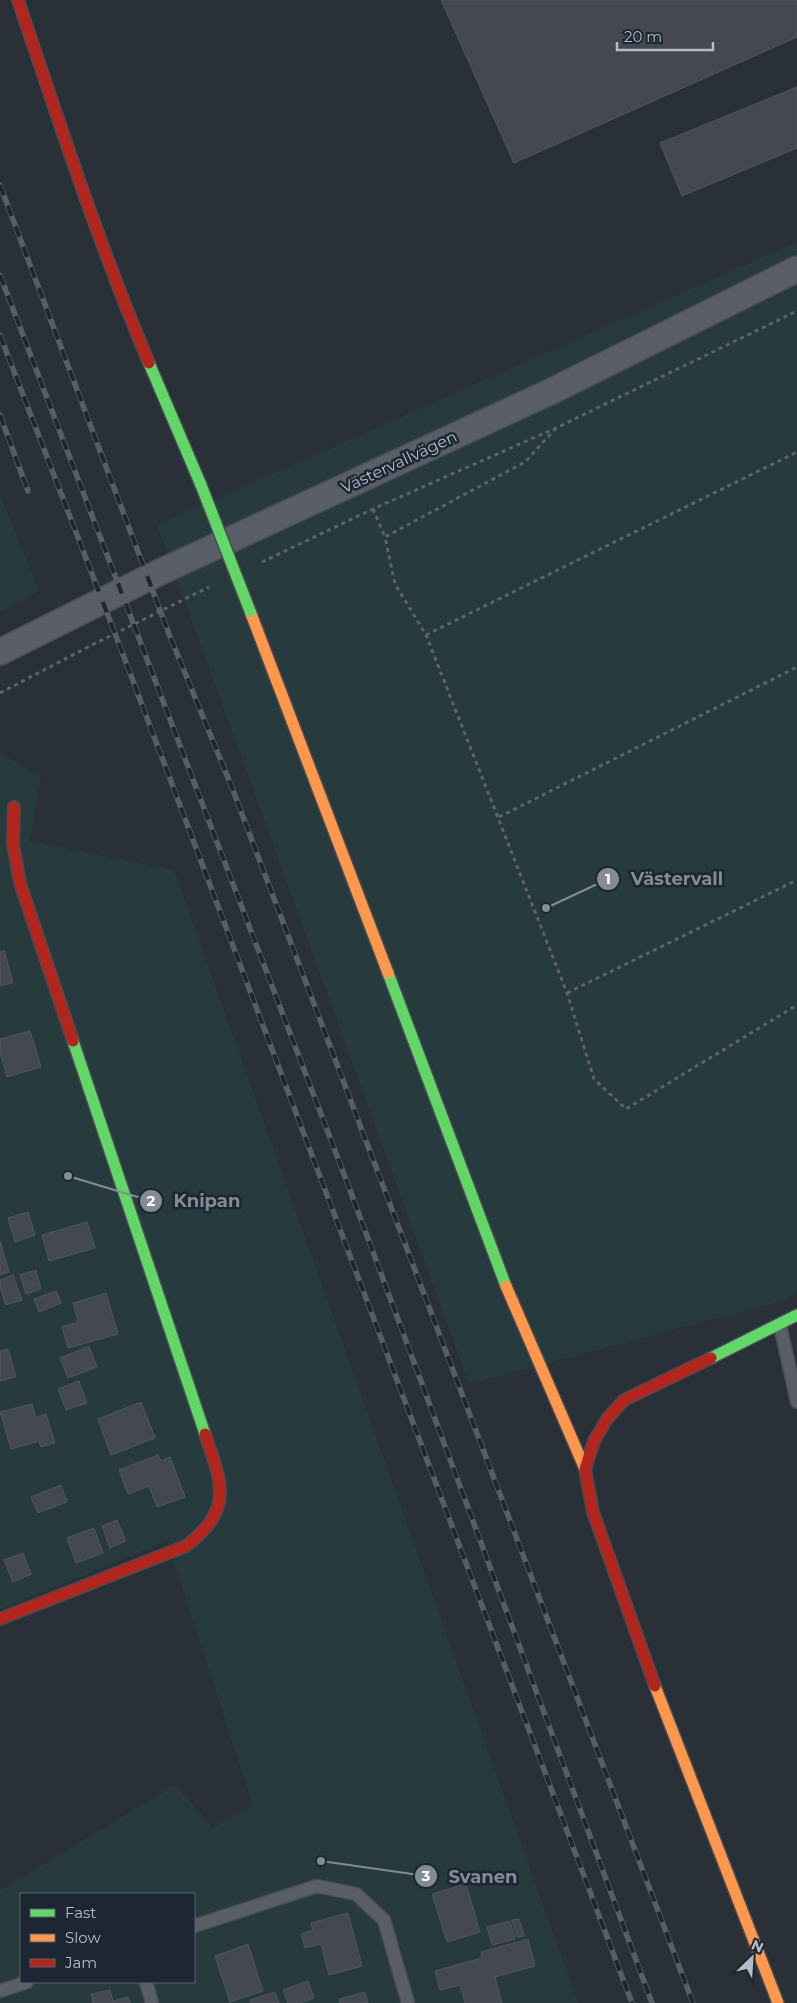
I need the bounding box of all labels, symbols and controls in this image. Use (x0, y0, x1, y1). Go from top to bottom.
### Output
scale bar (617, 20, 713, 52)
text: 20 m (624, 27, 662, 46)
street label: Västervallvägen (338, 427, 460, 497)
callout: Västervall (595, 863, 733, 896)
text: Västervall (630, 868, 723, 890)
text: 1 (605, 869, 611, 888)
callout: Knipan (139, 1184, 251, 1217)
text: Knipan (174, 1190, 240, 1212)
text: 2 (147, 1191, 156, 1210)
callout: Svanen (414, 1860, 528, 1893)
text: 3 (421, 1866, 431, 1885)
text: Svanen (448, 1866, 518, 1888)
legend (20, 1893, 195, 1983)
text: Fast (65, 1903, 96, 1922)
text: Slow (65, 1928, 101, 1947)
north arrow (727, 1933, 777, 1983)
text: N (749, 1936, 766, 1957)
text: Jam (64, 1953, 97, 1972)

